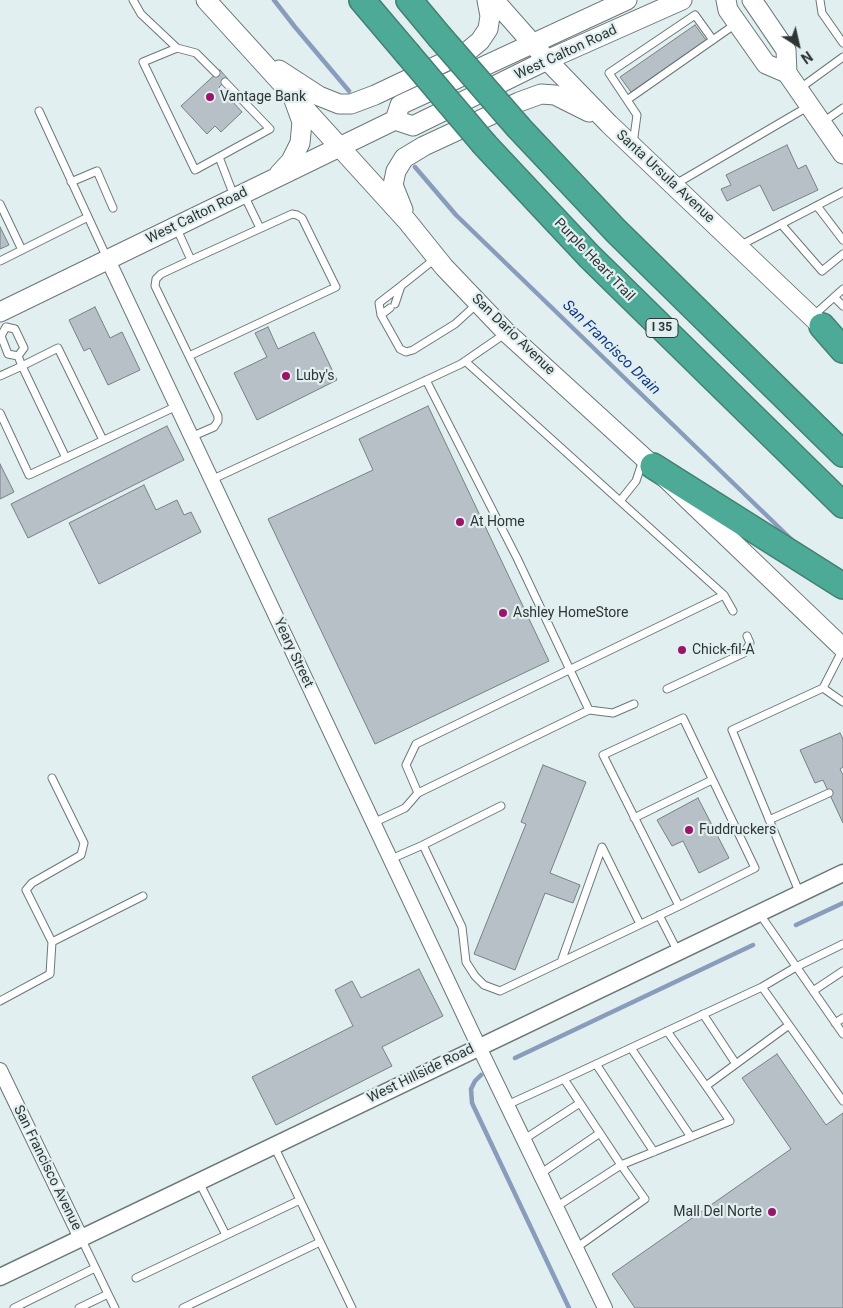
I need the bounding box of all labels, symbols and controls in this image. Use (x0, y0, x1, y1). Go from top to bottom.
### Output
north arrow (773, 20, 823, 70)
street label: West Calton Road (512, 22, 620, 84)
text: N (798, 48, 815, 67)
place label: Vantage Bank (220, 89, 306, 105)
marker: Vantage Bank (204, 91, 216, 103)
street label: Santa Ursula Avenue (612, 127, 718, 227)
street label: West Calton Road (144, 184, 250, 248)
street label: Purple Heart Trail (550, 215, 638, 305)
street label: San Dario Avenue (468, 291, 558, 379)
water label: San Francisco Drain (558, 297, 664, 399)
road number: I 35 (646, 318, 678, 338)
place label: Luby's (296, 368, 335, 384)
marker: Luby's (280, 370, 292, 382)
place label: At Home (470, 514, 525, 530)
marker: At Home (454, 516, 466, 528)
place label: Ashley HomeStore (513, 605, 628, 621)
marker: Ashley HomeStore (497, 607, 509, 619)
street label: Yeary Street (270, 616, 316, 690)
place label: Chick-fil-A (692, 642, 755, 658)
marker: Chick-fil-A (676, 644, 688, 656)
place label: Fuddruckers (699, 822, 776, 838)
marker: Fuddruckers (683, 824, 695, 836)
street label: West Hillside Road (365, 1041, 477, 1107)
street label: San Francisco Avenue (9, 1103, 85, 1233)
place label: Mall Del Norte (673, 1204, 762, 1220)
marker: Mall Del Norte (766, 1206, 778, 1218)

